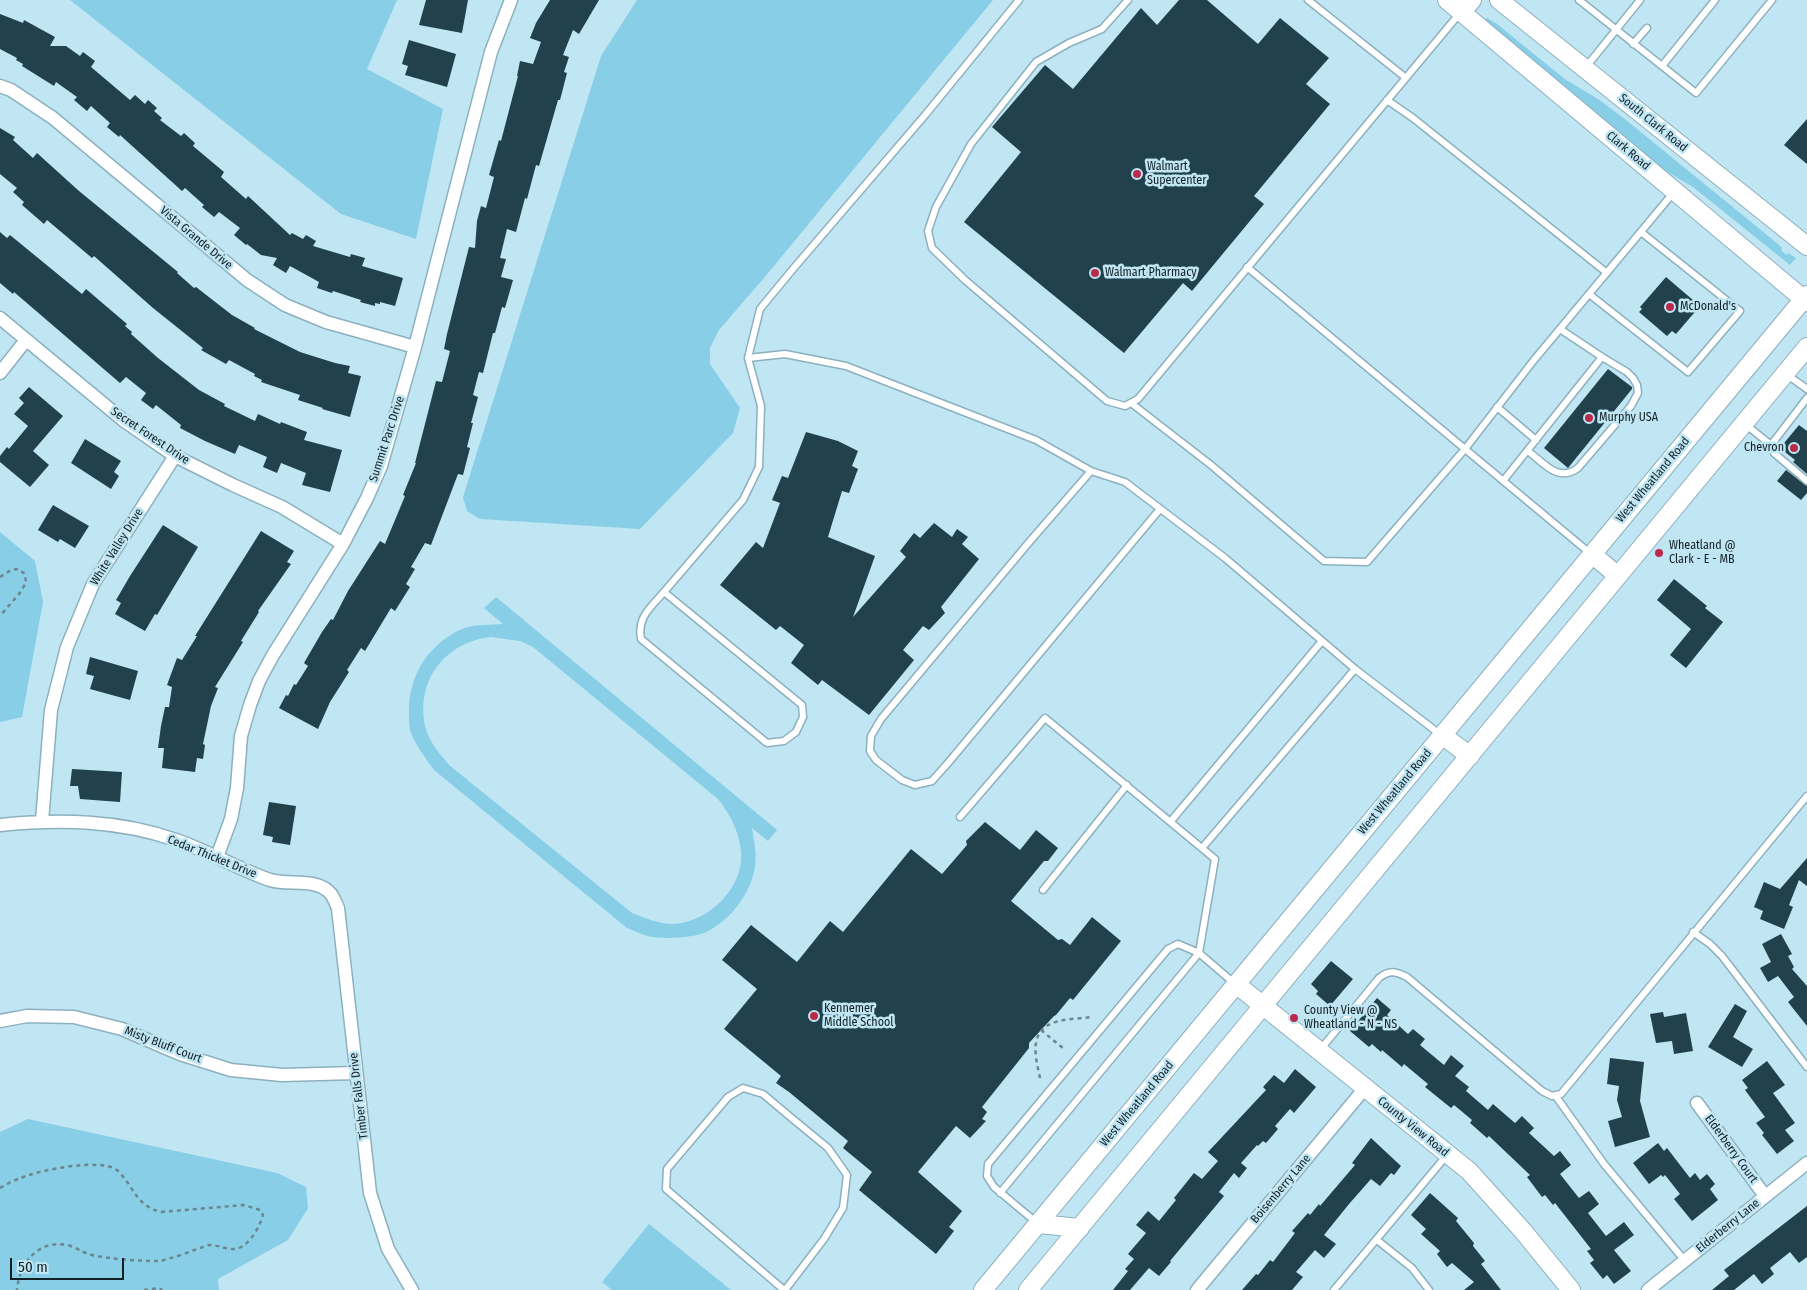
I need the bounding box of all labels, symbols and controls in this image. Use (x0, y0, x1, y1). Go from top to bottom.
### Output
street label: South Clark Road (1616, 91, 1690, 155)
street label: Clark Road (1603, 129, 1653, 173)
place label: Walmart Supercenter (1147, 160, 1206, 188)
marker: Walmart Supercenter (1131, 168, 1143, 180)
street label: Vista Grande Drive (157, 203, 235, 273)
place label: Walmart Pharmacy (1105, 266, 1197, 280)
marker: Walmart Pharmacy (1089, 267, 1101, 279)
place label: McDonald's (1680, 300, 1736, 314)
marker: McDonald's (1664, 301, 1676, 313)
street label: Summit Parc Drive (366, 394, 408, 484)
street label: Secret Forest Drive (108, 404, 192, 468)
place label: Murphy USA (1599, 411, 1658, 425)
marker: Murphy USA (1583, 412, 1595, 424)
street label: West Wheatland Road (1613, 434, 1693, 526)
place label: Chevron (1744, 441, 1784, 455)
marker: Chevron (1788, 442, 1800, 454)
street label: White Valley Drive (88, 506, 146, 588)
place label: Wheatland @ Clark - E - MB (1669, 539, 1735, 567)
marker: Wheatland @ Clark - E - MB (1653, 547, 1665, 559)
street label: West Wheatland Road (1355, 746, 1435, 838)
street label: Cedar Thicket Drive (165, 833, 259, 881)
place label: Kennemer Middle School (824, 1002, 893, 1030)
place label: County View @ Wheatland - N - NS (1304, 1004, 1397, 1032)
marker: Kennemer Middle School (808, 1010, 820, 1022)
marker: County View @ Wheatland - N - NS (1288, 1012, 1300, 1024)
street label: Misty Bluff Court (122, 1024, 204, 1066)
street label: Timber Falls Drive (347, 1052, 371, 1140)
street label: West Wheatland Road (1097, 1058, 1177, 1150)
street label: County View Road (1374, 1094, 1452, 1160)
street label: Elderberry Court (1701, 1112, 1761, 1186)
street label: Boisenberry Lane (1248, 1152, 1314, 1226)
street label: Elderberry Lane (1693, 1196, 1763, 1256)
scale bar (12, 1248, 126, 1280)
text: 50 m (18, 1258, 48, 1276)

